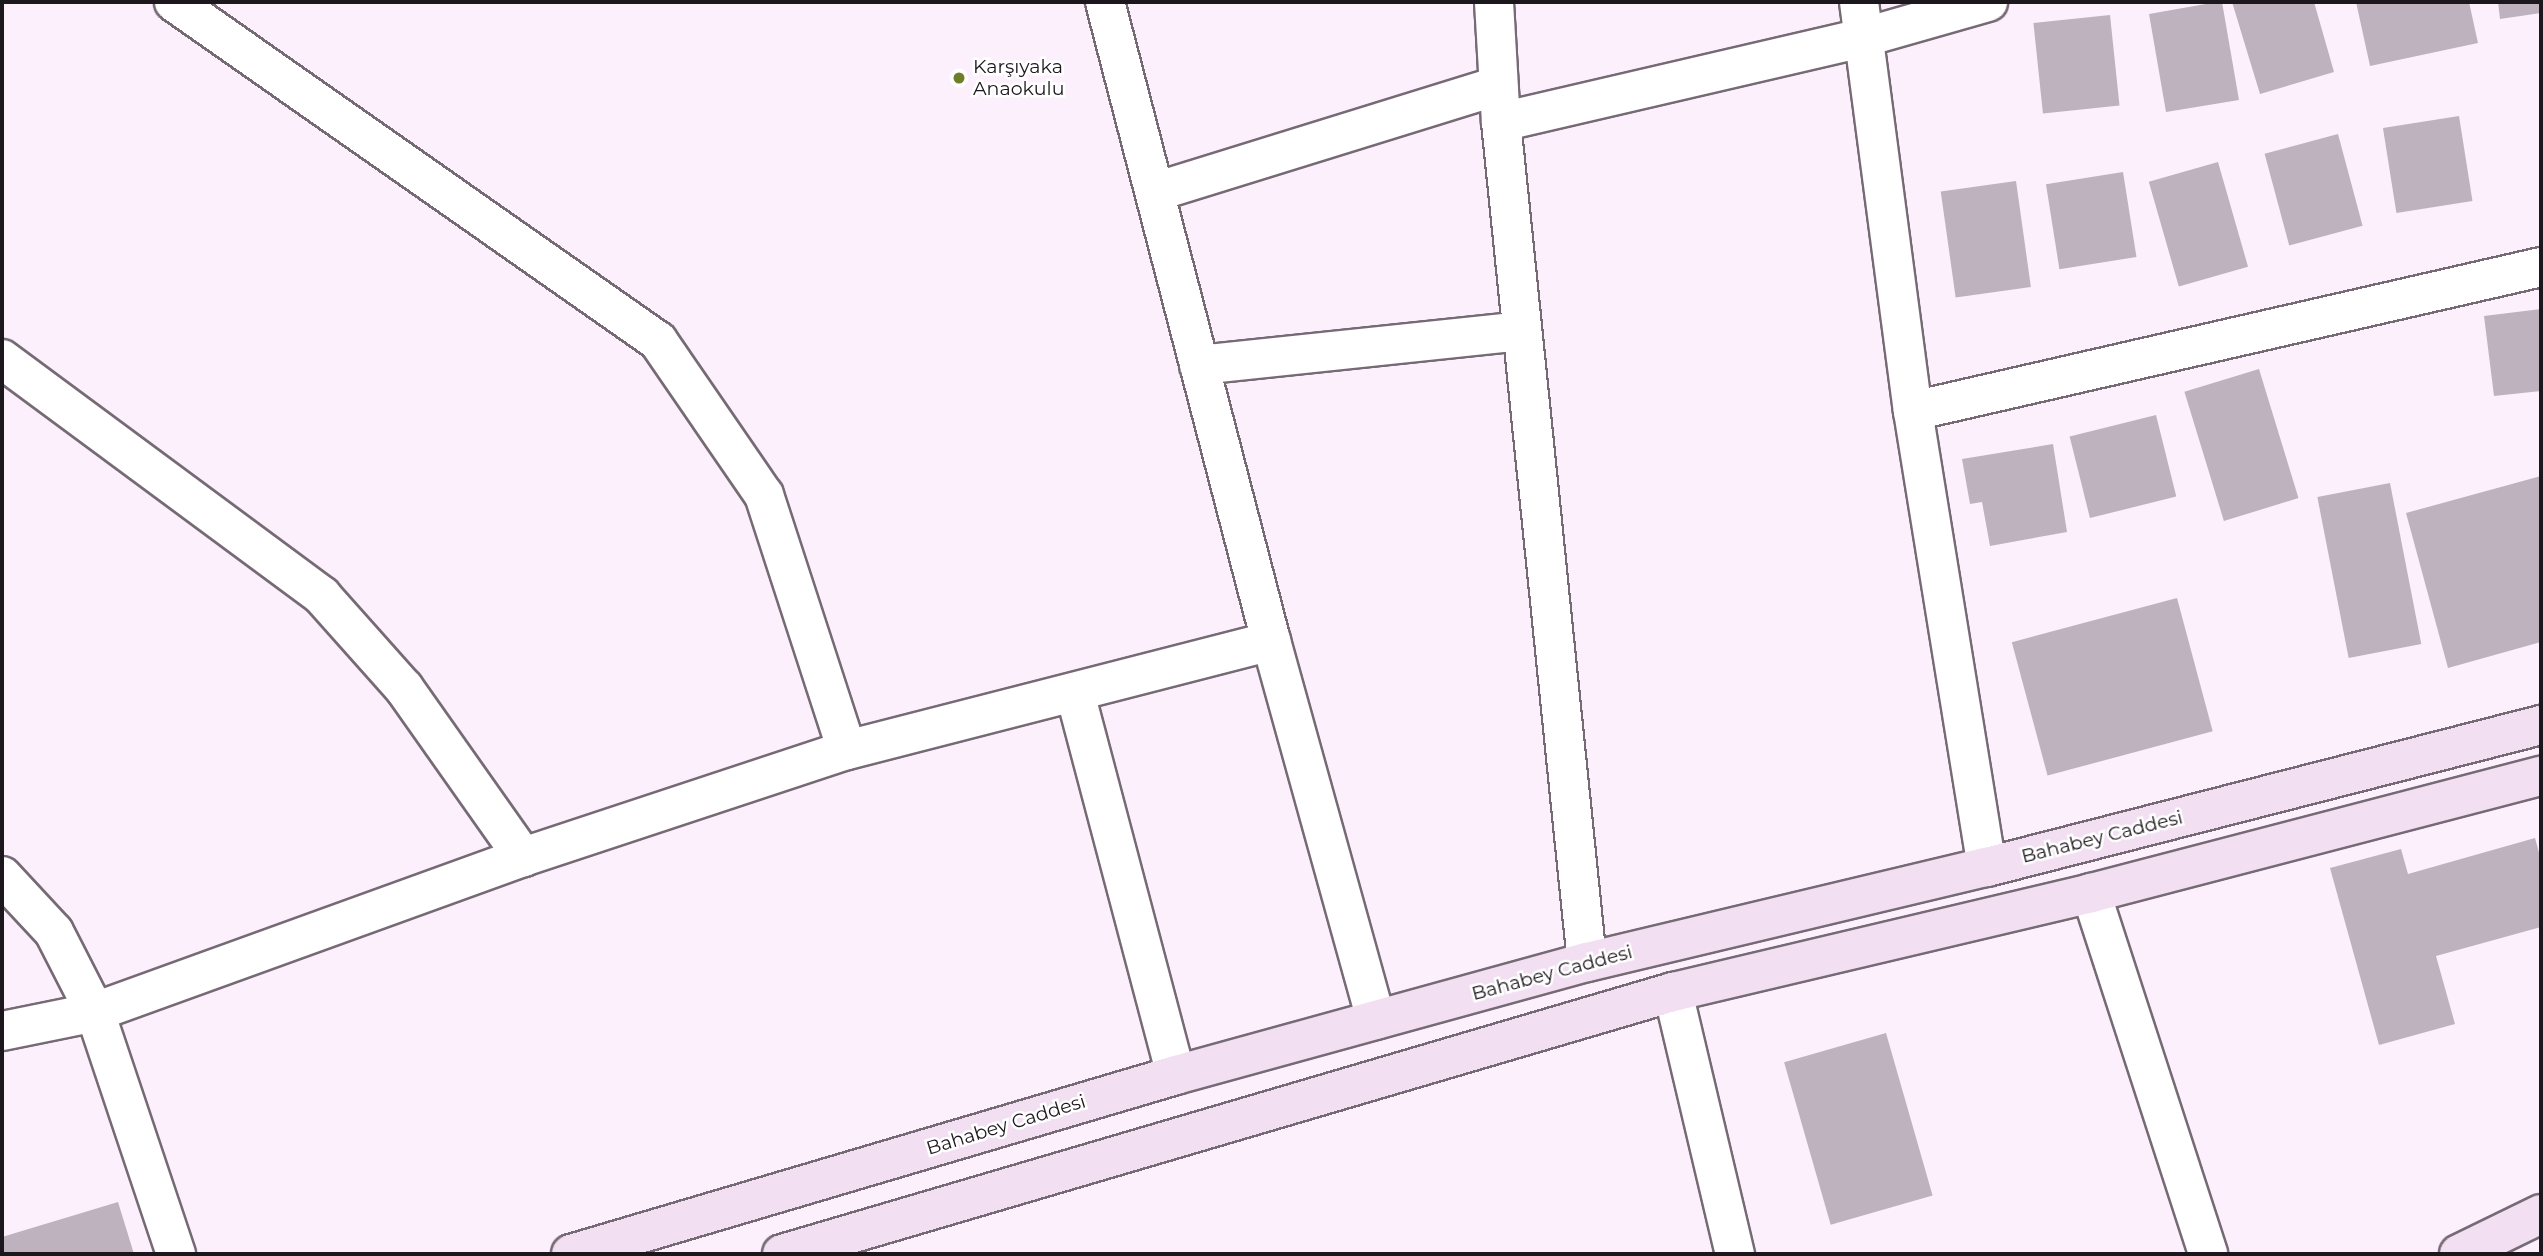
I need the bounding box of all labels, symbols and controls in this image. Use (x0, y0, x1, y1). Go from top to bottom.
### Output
place label: Karşıyaka Anaokulu (973, 56, 1064, 100)
marker: Karşıyaka Anaokulu (951, 70, 967, 86)
street label: Bahabey Caddesi (2019, 806, 2185, 868)
street label: Bahabey Caddesi (1469, 941, 1635, 1005)
street label: Bahabey Caddesi (924, 1090, 1088, 1160)

